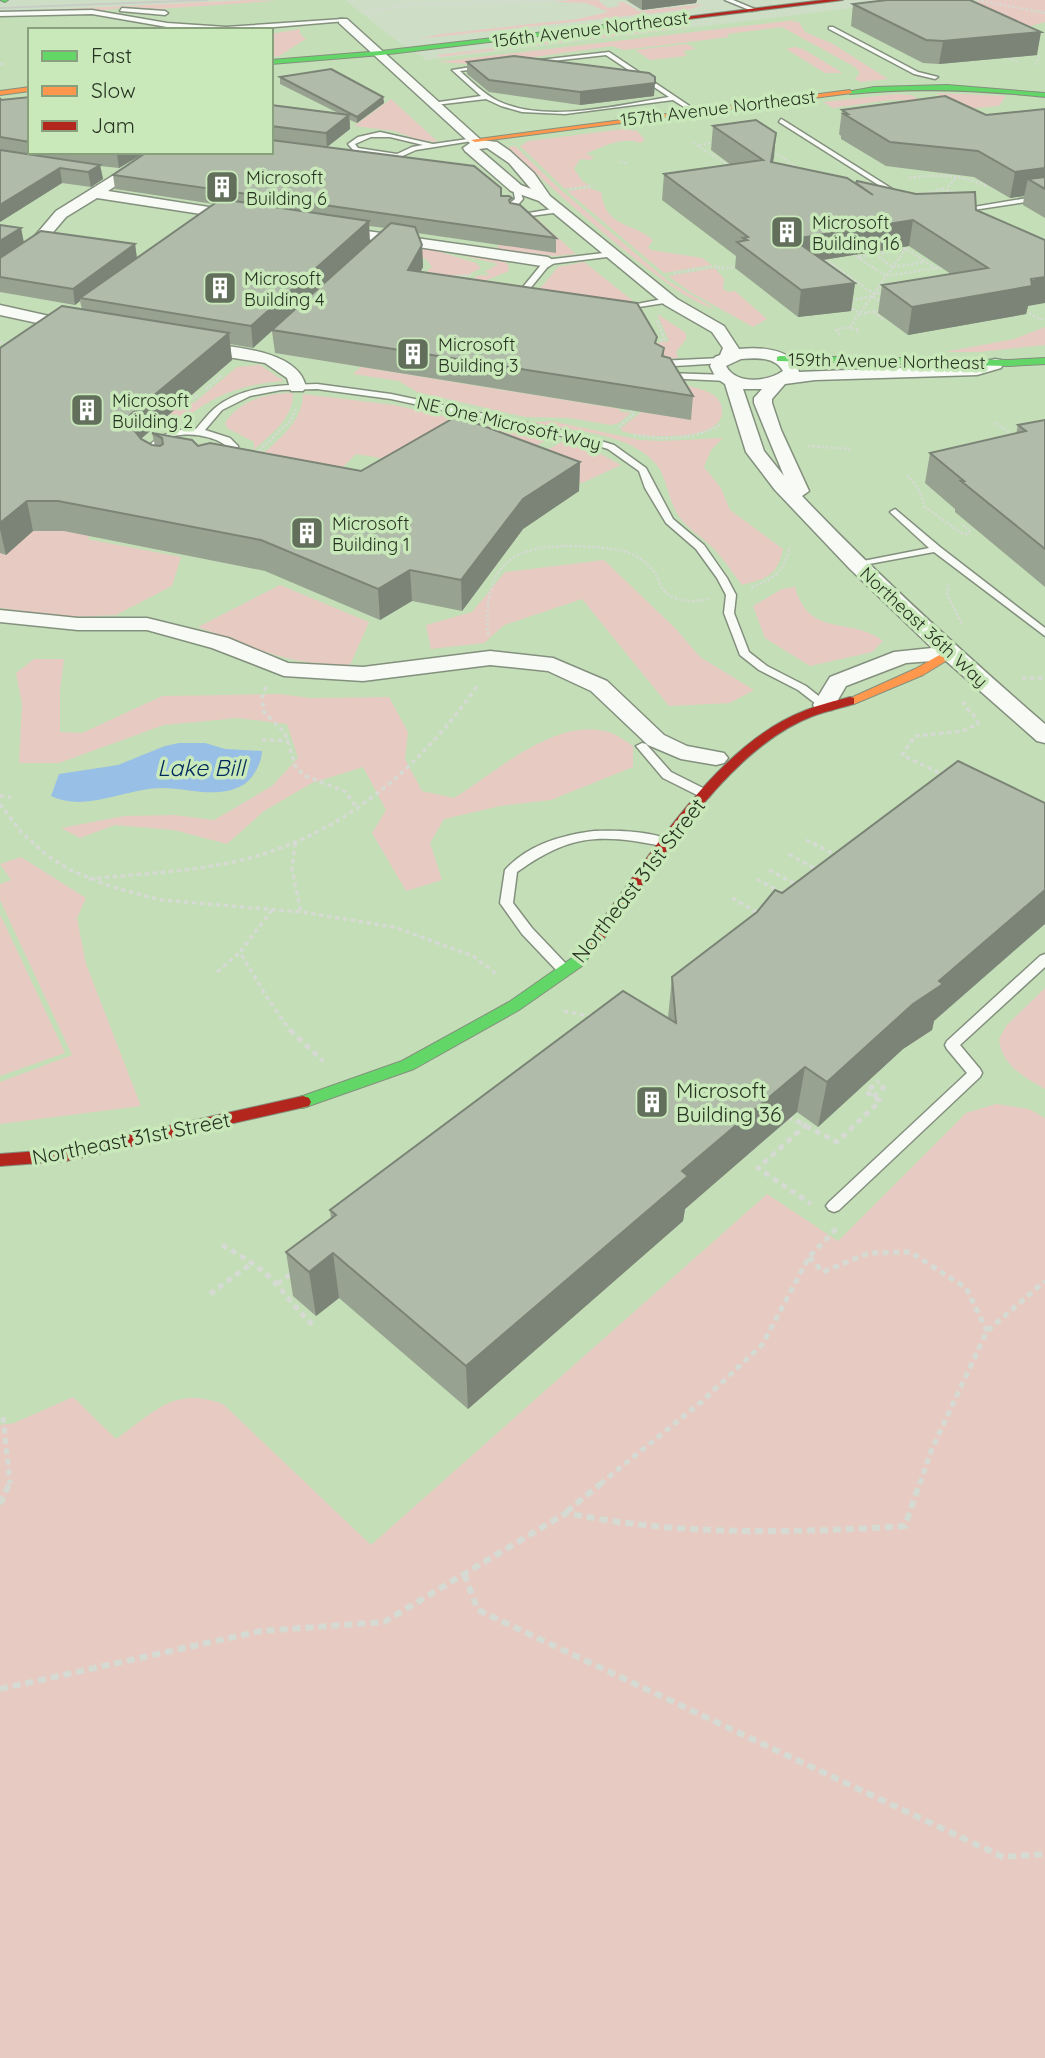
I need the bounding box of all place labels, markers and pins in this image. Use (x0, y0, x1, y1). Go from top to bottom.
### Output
place label: Microsoft Building 6 (246, 166, 327, 210)
building icon: Microsoft Building 6 (203, 168, 241, 206)
place label: Microsoft Building 16 (812, 211, 900, 255)
building icon: Microsoft Building 16 (768, 213, 806, 251)
place label: Microsoft Building 4 (244, 267, 325, 311)
building icon: Microsoft Building 4 (201, 269, 239, 307)
place label: Microsoft Building 3 (438, 333, 519, 377)
building icon: Microsoft Building 3 (394, 335, 432, 373)
place label: Microsoft Building 2 (112, 389, 193, 433)
building icon: Microsoft Building 2 (68, 391, 106, 429)
place label: Microsoft Building 1 (332, 512, 410, 556)
building icon: Microsoft Building 1 (288, 514, 326, 552)
place label: Microsoft Building 36 (676, 1077, 781, 1127)
building icon: Microsoft Building 36 (633, 1083, 671, 1121)

